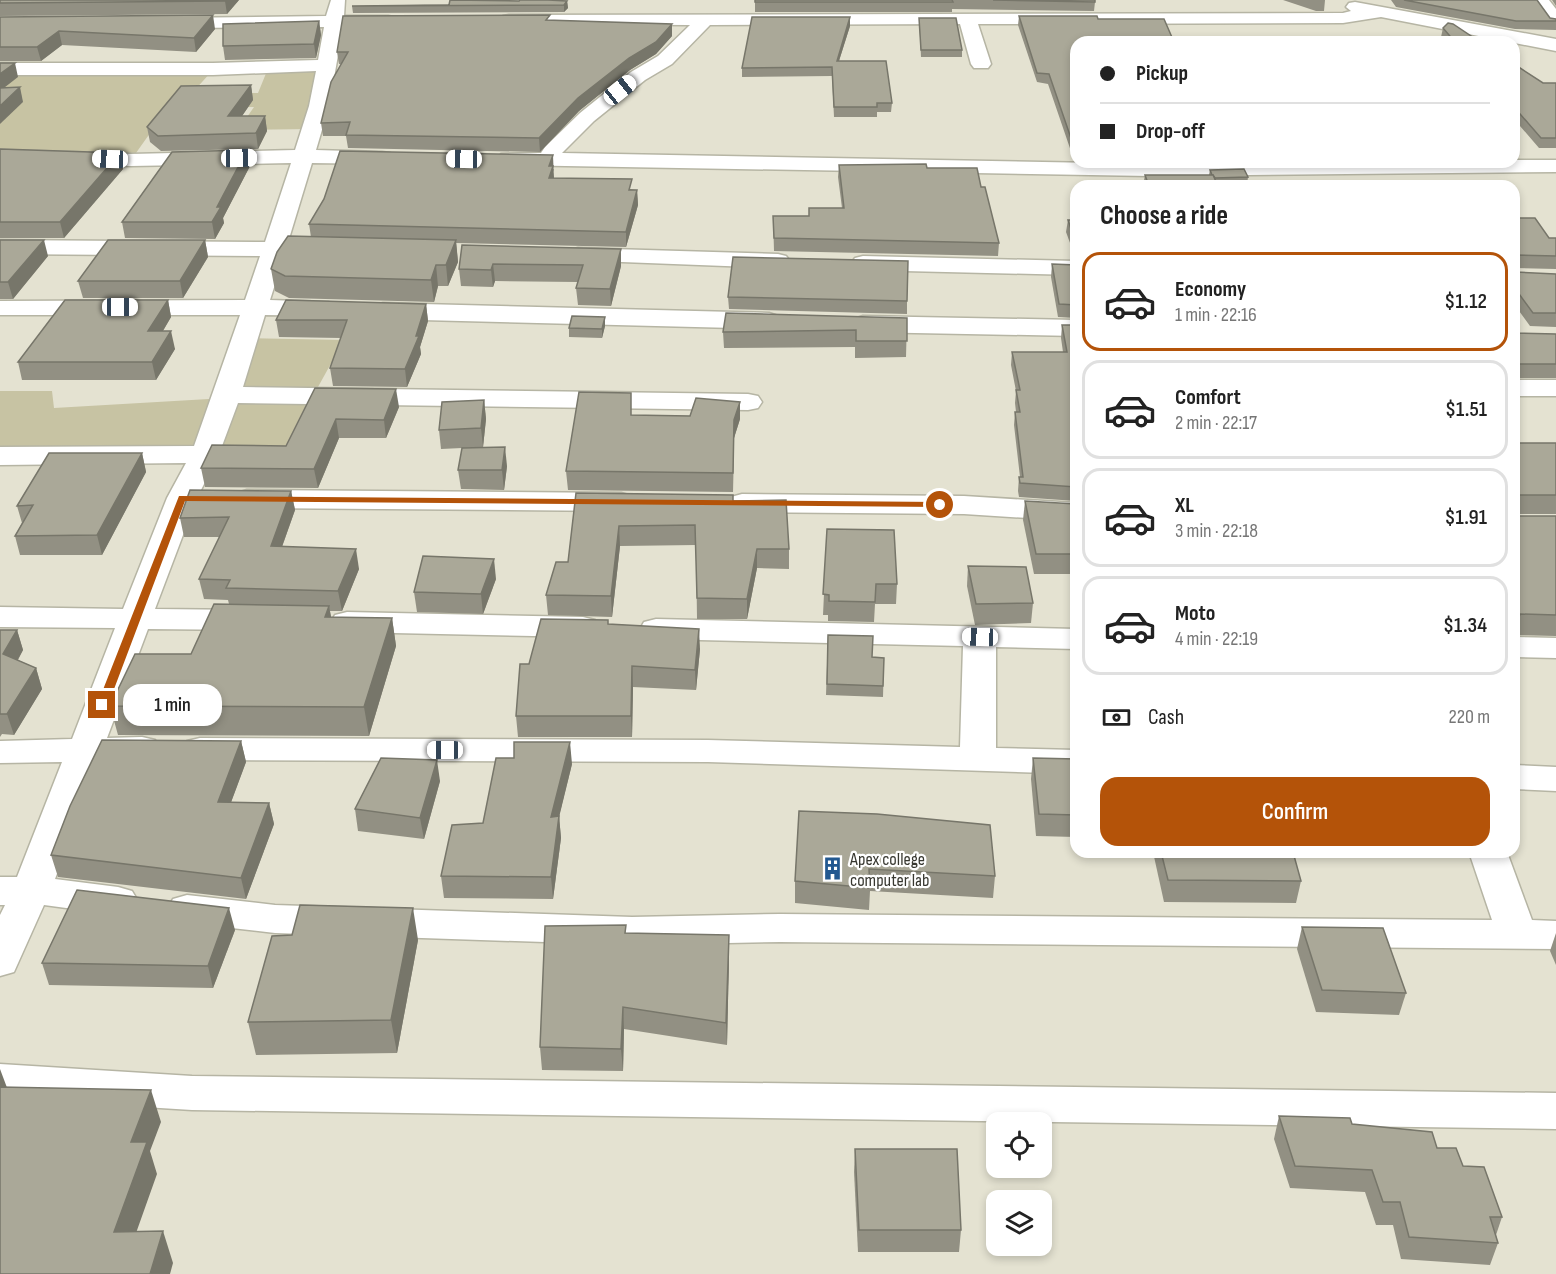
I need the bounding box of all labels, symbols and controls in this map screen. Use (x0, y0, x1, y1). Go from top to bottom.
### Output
text: Pickup (1136, 60, 1188, 87)
car (600, 72, 640, 108)
text: Drop-off (1136, 118, 1205, 145)
car (92, 149, 128, 169)
car (221, 149, 257, 167)
car (446, 150, 482, 168)
text: Choose a ride (1100, 200, 1228, 232)
icon: car (1103, 275, 1157, 329)
text: Economy (1175, 276, 1246, 303)
text: $1.12 (1444, 288, 1487, 315)
car (102, 298, 138, 316)
text: 1 min · 22:16 (1175, 303, 1257, 327)
icon: car (1103, 383, 1157, 437)
text: Comfort (1175, 384, 1241, 411)
text: $1.51 (1445, 396, 1487, 423)
text: 2 min · 22:17 (1175, 411, 1257, 435)
route start (926, 491, 953, 518)
icon: car (1103, 491, 1157, 545)
text: XL (1175, 492, 1194, 519)
text: $1.91 (1444, 504, 1487, 531)
text: 3 min · 22:18 (1175, 519, 1258, 543)
icon: car (1103, 599, 1157, 653)
text: Moto (1175, 600, 1215, 627)
text: $1.34 (1443, 612, 1487, 639)
car (962, 627, 998, 647)
text: 4 min · 22:19 (1175, 627, 1258, 651)
callout: 1 min (123, 684, 222, 726)
route end (88, 691, 115, 718)
text: 1 min (154, 693, 191, 717)
icon: cash (1100, 701, 1133, 734)
text: Cash (1148, 704, 1184, 731)
text: 220 m (1449, 705, 1490, 729)
car (427, 741, 463, 759)
button: Confirm (1100, 777, 1490, 846)
place label: Apex college computer lab (849, 849, 930, 891)
building icon: Apex college computer lab (819, 856, 845, 882)
map controls (986, 1112, 1052, 1256)
button: locate (986, 1112, 1052, 1178)
button: layers (986, 1190, 1052, 1256)

